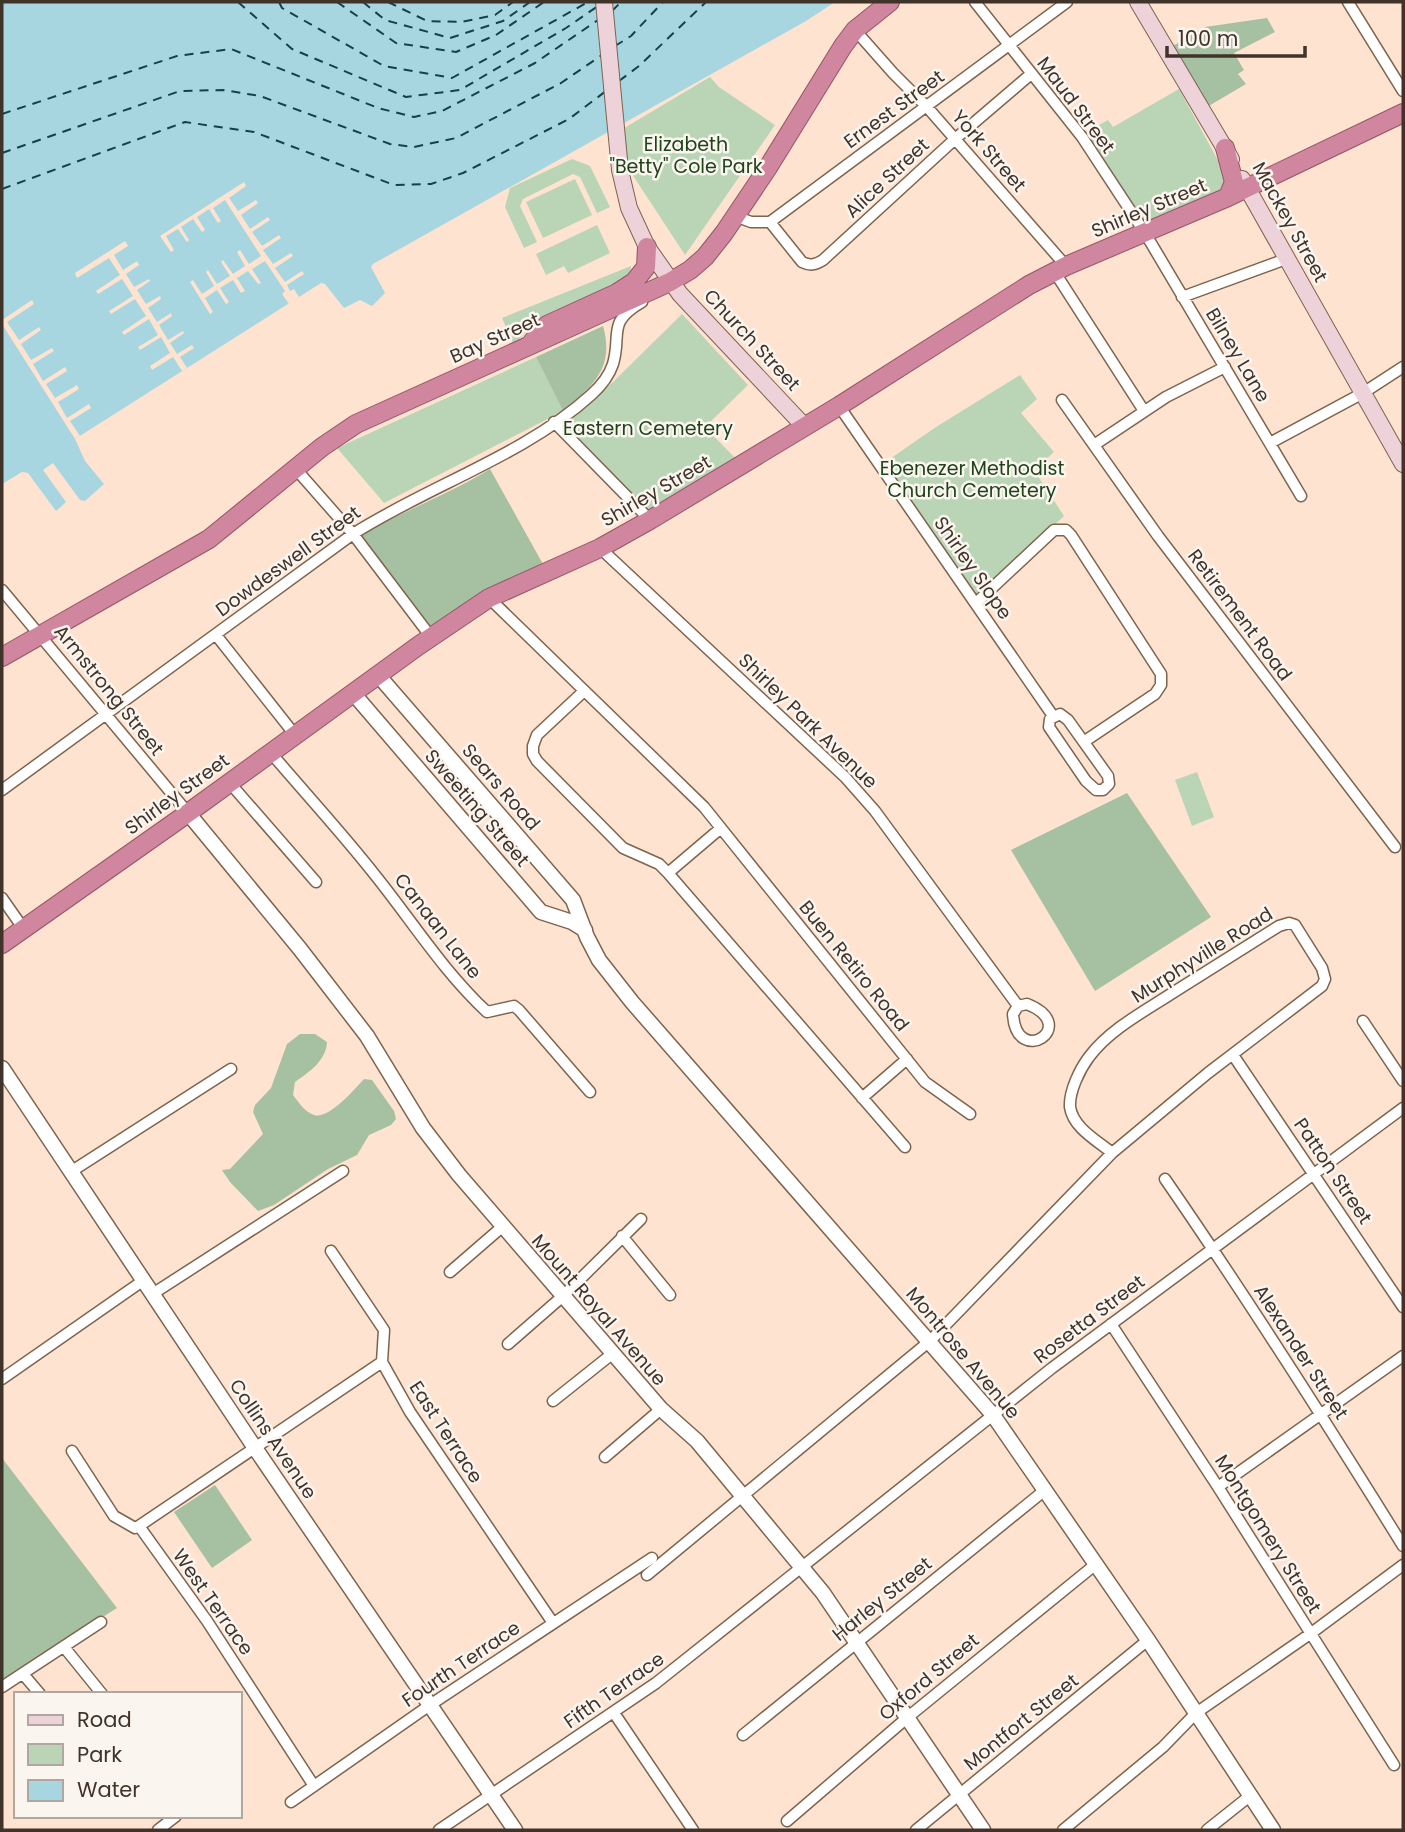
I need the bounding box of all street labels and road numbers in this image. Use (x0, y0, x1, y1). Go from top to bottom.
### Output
street label: Maud Street (1031, 51, 1121, 159)
street label: Ernest Street (838, 63, 950, 155)
street label: York Street (946, 104, 1032, 198)
street label: Alice Street (839, 132, 935, 224)
street label: Mackey Street (1246, 157, 1334, 287)
street label: Shirley Street (1087, 172, 1211, 244)
street label: Church Street (698, 283, 806, 397)
street label: Bilney Lane (1199, 303, 1277, 407)
street label: Bay Street (446, 306, 544, 370)
street label: Shirley Street (596, 449, 716, 533)
street label: Dowdeswell Street (210, 499, 366, 623)
street label: Shirley Slope (928, 511, 1018, 625)
street label: Retirement Road (1181, 544, 1299, 686)
street label: Armstrong Street (48, 619, 170, 761)
street label: Shirley Park Avenue (732, 647, 884, 795)
street label: Sears Road (456, 738, 546, 836)
street label: Sweeting Street (418, 743, 536, 873)
street label: Shirley Street (119, 747, 235, 841)
street label: Canaan Lane (388, 867, 488, 985)
street label: Buen Retiro Road (793, 895, 915, 1037)
street label: Murphyville Road (1126, 901, 1278, 1009)
street label: Patton Street (1288, 1113, 1379, 1229)
street label: Mount Royal Avenue (525, 1228, 673, 1392)
street label: Rosetta Street (1028, 1268, 1150, 1370)
street label: Alexander Street (1247, 1279, 1355, 1425)
street label: Montrose Avenue (900, 1281, 1026, 1425)
street label: Collins Avenue (223, 1374, 323, 1504)
street label: East Terrace (403, 1376, 489, 1488)
street label: Montgomery Street (1208, 1449, 1328, 1619)
street label: West Terrace (166, 1543, 260, 1661)
street label: Harley Street (827, 1550, 938, 1648)
street label: Fourth Terrace (396, 1614, 526, 1714)
street label: Oxford Street (873, 1627, 985, 1727)
street label: Fifth Terrace (558, 1645, 670, 1735)
street label: Montfort Street (958, 1667, 1084, 1777)

